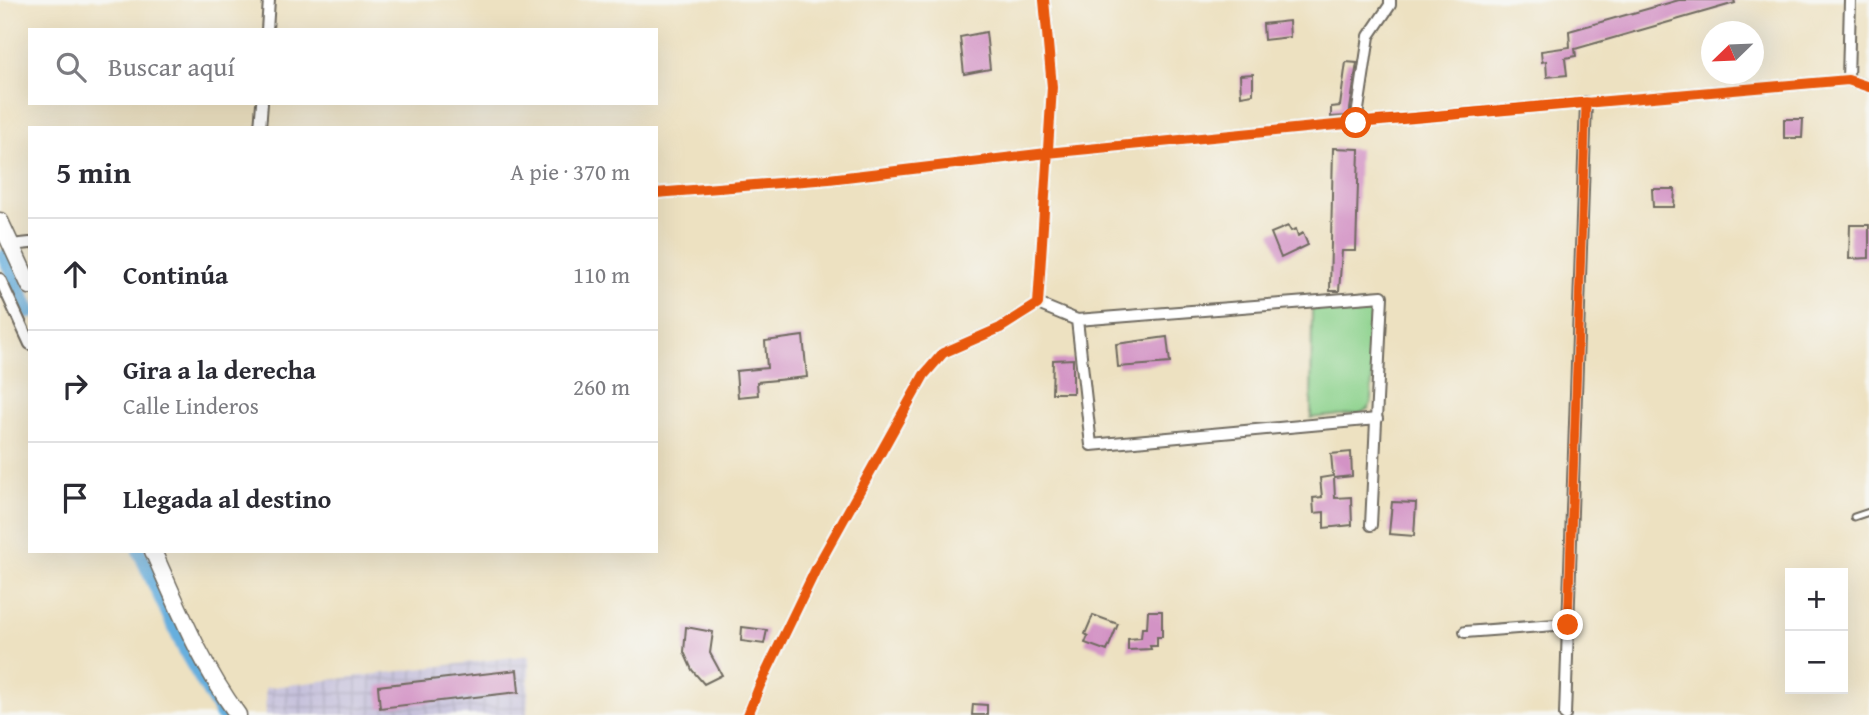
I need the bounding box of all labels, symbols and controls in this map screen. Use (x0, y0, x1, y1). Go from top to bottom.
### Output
north arrow (1701, 21, 1764, 84)
search box (28, 28, 658, 105)
text: Buscar aquí (108, 47, 235, 86)
icon: search (52, 48, 90, 86)
route start (1340, 107, 1371, 138)
text: 5 min (56, 150, 131, 194)
text: A pie · 370 m (510, 155, 630, 188)
icon: ahead (56, 255, 94, 293)
text: Continúa (123, 255, 228, 294)
text: 110 m (573, 258, 630, 291)
text: Gira a la derecha (123, 350, 316, 389)
icon: right (56, 367, 94, 405)
text: 260 m (573, 370, 630, 403)
text: Calle Linderos (123, 389, 259, 422)
icon: arrive (56, 479, 94, 517)
text: Llegada al destino (123, 479, 331, 518)
map controls (1785, 568, 1848, 694)
button: + (1785, 568, 1848, 631)
route end (1552, 609, 1583, 640)
button: − (1785, 631, 1848, 694)

